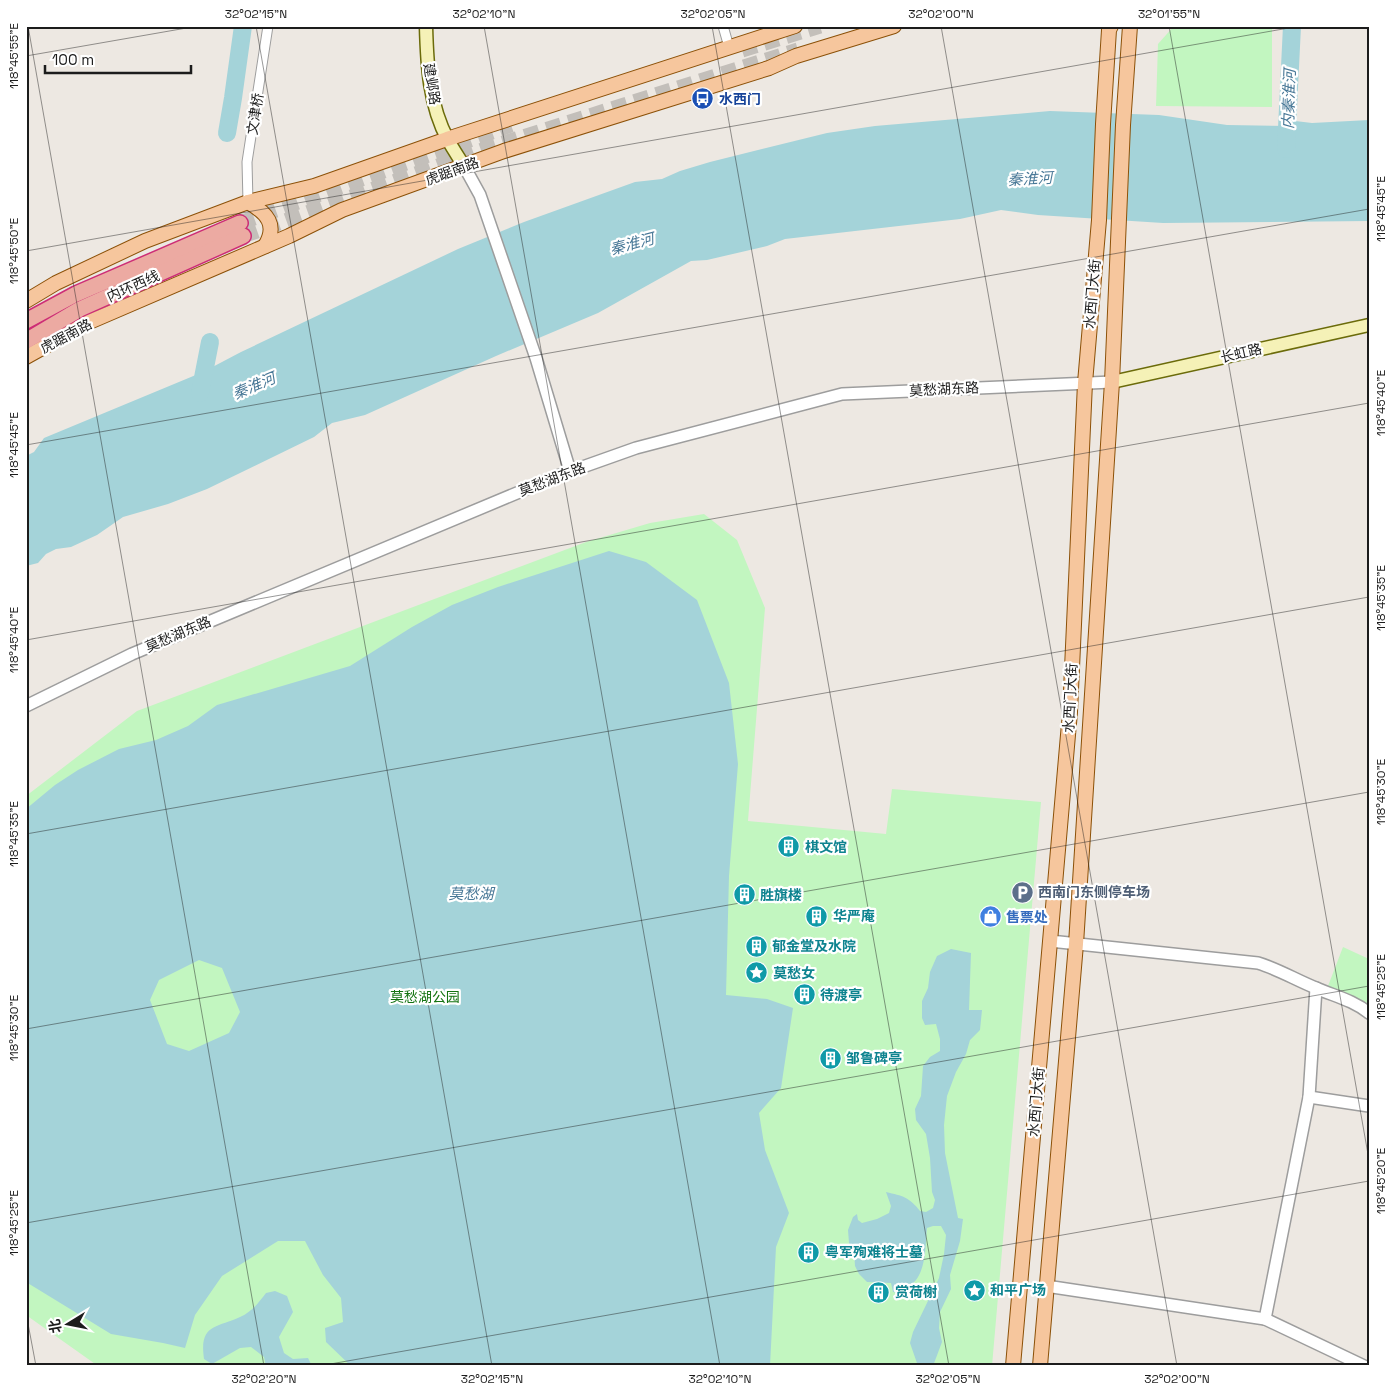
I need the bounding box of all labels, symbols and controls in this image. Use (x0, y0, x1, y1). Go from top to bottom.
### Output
text: 32°02'15"N (225, 6, 287, 22)
text: 32°02'10"N (453, 6, 515, 22)
text: 32°02'05"N (681, 6, 745, 22)
text: 32°02'00"N (908, 6, 974, 22)
text: 32°01'55"N (1138, 6, 1200, 22)
text: 118°45'55"E (6, 23, 22, 89)
scale bar (45, 42, 191, 74)
text: 100 m (52, 50, 94, 69)
street label: 建邺路 (420, 62, 444, 106)
water label: 内秦淮河 (1278, 66, 1299, 129)
bus stop icon: 水西门 (691, 87, 715, 111)
place label: 水西门 (719, 90, 761, 108)
street label: 文津桥 (243, 92, 267, 136)
street label: 虎踞南路 (423, 153, 481, 189)
water label: 秦淮河 (1007, 168, 1056, 189)
text: 118°45'45"E (1373, 176, 1389, 242)
text: 118°45'50"E (6, 218, 22, 284)
water label: 秦淮河 (608, 228, 659, 259)
street label: 水西门大街 (1080, 258, 1104, 330)
street label: 内环西线 (104, 266, 162, 306)
street label: 虎踞南路 (37, 315, 95, 357)
street label: 长虹路 (1219, 340, 1263, 366)
water label: 秦淮河 (229, 367, 281, 403)
text: 118°45'40"E (1373, 370, 1389, 436)
street label: 莫愁湖东路 (909, 378, 979, 400)
text: 118°45'45"E (6, 412, 22, 478)
street label: 莫愁湖东路 (516, 458, 588, 500)
text: 118°45'35"E (1373, 565, 1389, 631)
text: 118°45'40"E (6, 607, 22, 673)
street label: 莫愁湖东路 (142, 612, 214, 656)
street label: 水西门大街 (1059, 663, 1081, 733)
text: 118°45'30"E (1373, 758, 1389, 825)
text: 118°45'35"E (6, 801, 22, 867)
building icon: 棋文馆 (777, 835, 801, 859)
place label: 棋文馆 (805, 838, 847, 856)
parking icon: 西南门东侧停车场 (1010, 880, 1034, 904)
building icon: 胜旗楼 (732, 883, 756, 907)
place label: 西南门东侧停车场 (1038, 883, 1150, 901)
water label: 莫愁湖 (448, 884, 495, 903)
place label: 胜旗楼 (760, 886, 802, 904)
building icon: 华严庵 (805, 904, 829, 928)
shop icon: 售票处 (978, 905, 1002, 929)
place label: 华严庵 (833, 907, 875, 925)
place label: 售票处 (1006, 908, 1048, 926)
building icon: 郁金堂及水院 (744, 934, 768, 958)
place label: 郁金堂及水院 (772, 937, 856, 955)
text: 118°45'25"E (1373, 954, 1389, 1020)
place icon: 莫愁女 (745, 961, 769, 985)
place label: 莫愁女 (773, 964, 815, 982)
building icon: 待渡亭 (792, 983, 816, 1007)
place label: 待渡亭 (820, 986, 862, 1004)
park label: 莫愁湖公园 (390, 988, 460, 1006)
text: 118°45'30"E (6, 994, 22, 1061)
building icon: 邹鲁碑亭 (818, 1046, 842, 1070)
place label: 邹鲁碑亭 (846, 1049, 902, 1067)
street label: 水西门大街 (1024, 1066, 1048, 1138)
text: 118°45'20"E (1373, 1147, 1389, 1214)
text: 118°45'25"E (6, 1190, 22, 1256)
building icon: 粤军殉难将士墓 (797, 1240, 821, 1264)
place label: 粤军殉难将士墓 (825, 1243, 923, 1261)
place icon: 和平广场 (962, 1278, 986, 1302)
building icon: 赏荷榭 (867, 1280, 891, 1304)
place label: 和平广场 (990, 1281, 1046, 1299)
place label: 赏荷榭 (895, 1283, 937, 1301)
north arrow (42, 1300, 92, 1350)
text: 北 (45, 1318, 65, 1335)
text: 32°02'20"N (232, 1371, 297, 1387)
text: 32°02'15"N (461, 1371, 523, 1387)
text: 32°02'10"N (689, 1371, 751, 1387)
text: 32°02'05"N (916, 1371, 980, 1387)
text: 32°02'00"N (1144, 1371, 1210, 1387)

